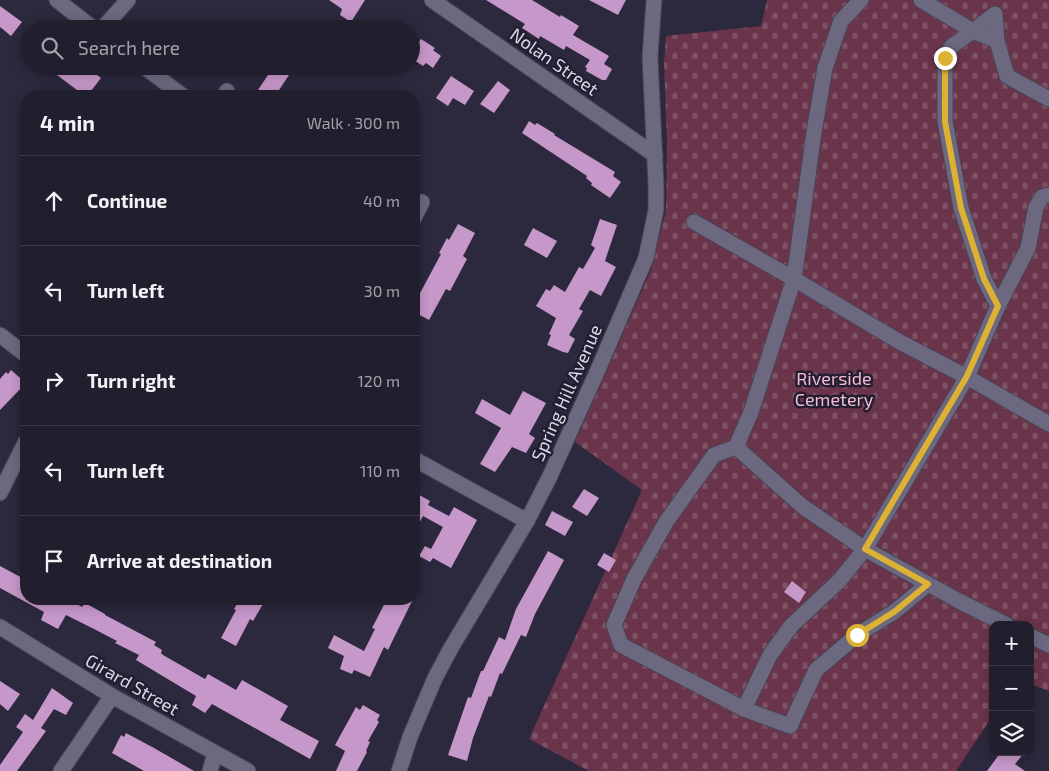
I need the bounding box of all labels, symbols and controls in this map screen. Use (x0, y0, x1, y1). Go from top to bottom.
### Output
search box (20, 20, 420, 75)
street label: Nolan Street (506, 23, 603, 100)
icon: search (38, 34, 66, 62)
text: Search here (78, 36, 180, 59)
route end (934, 47, 957, 70)
text: 4 min (40, 110, 95, 135)
text: Walk · 300 m (307, 113, 400, 132)
icon: ahead (40, 187, 68, 215)
text: Continue (87, 189, 167, 212)
text: 40 m (363, 191, 400, 210)
icon: left (40, 277, 68, 305)
text: Turn left (87, 279, 164, 302)
text: 30 m (364, 281, 400, 300)
street label: Spring Hill Avenue (526, 321, 606, 464)
icon: right (40, 367, 68, 395)
park label: Riverside Cemetery (795, 367, 874, 410)
text: Turn right (87, 369, 175, 392)
text: 120 m (357, 371, 400, 390)
icon: left (40, 457, 68, 485)
text: Turn left (87, 459, 164, 482)
text: 110 m (360, 461, 400, 480)
icon: arrive (40, 547, 68, 575)
text: Arrive at destination (87, 549, 272, 572)
map controls (989, 621, 1034, 756)
button: + (989, 621, 1034, 666)
route start (846, 624, 869, 647)
street label: Girard Street (82, 649, 183, 720)
button: − (989, 666, 1034, 711)
button: layers (989, 711, 1034, 756)

